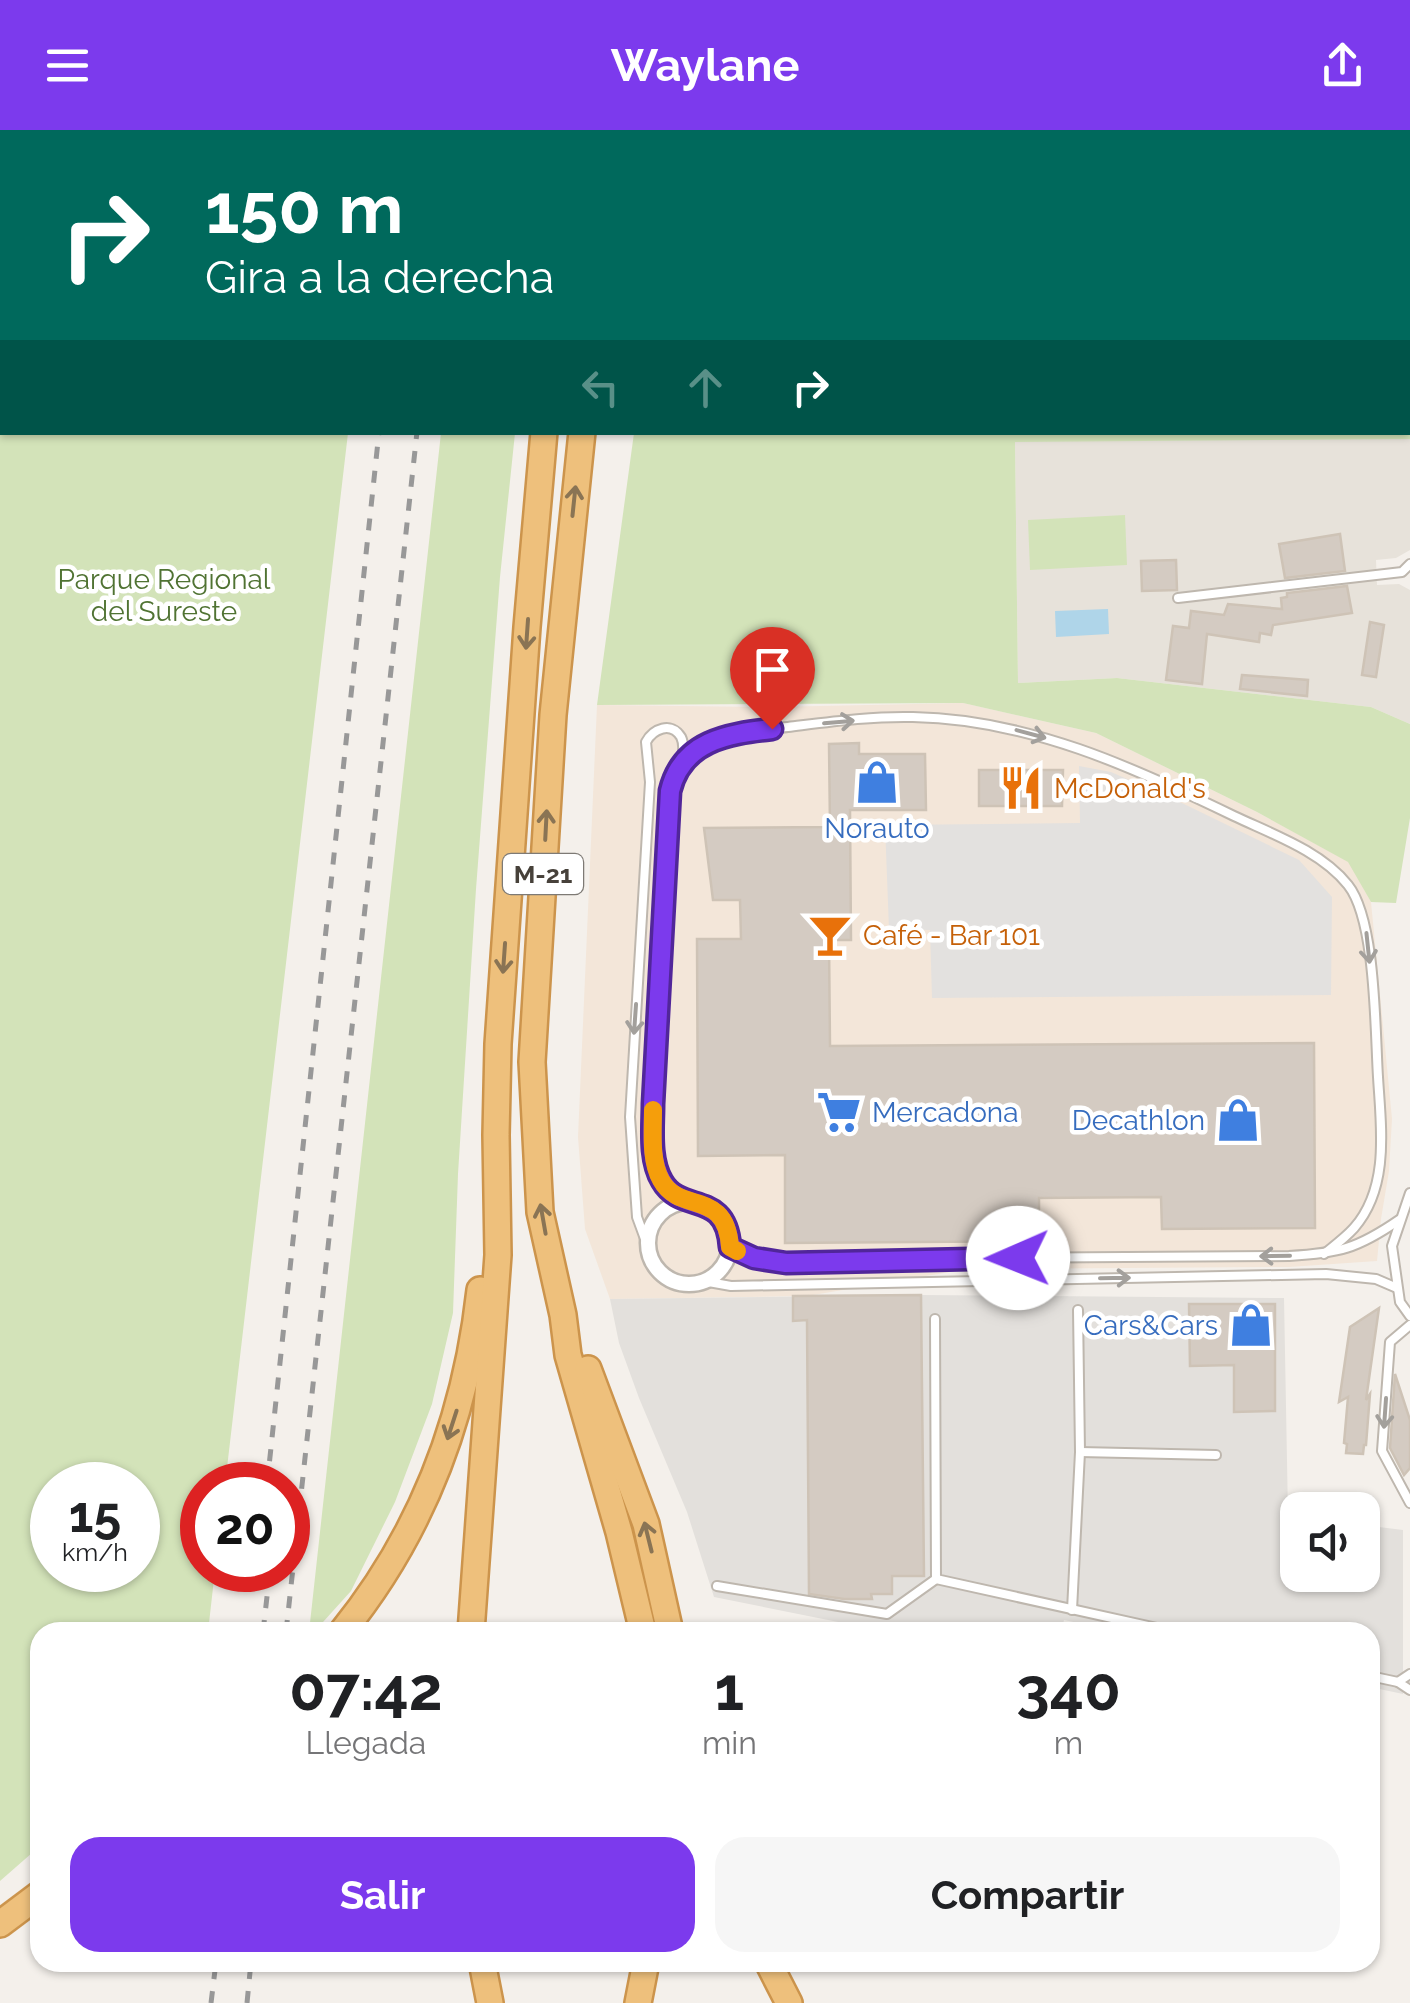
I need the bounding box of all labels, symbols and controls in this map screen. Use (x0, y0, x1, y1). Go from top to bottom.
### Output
icon: menu (40, 38, 95, 93)
icon: share (1315, 38, 1370, 93)
text: Waylane (611, 39, 799, 92)
text: 150 m (205, 167, 403, 249)
icon: right (40, 170, 170, 300)
text: Gira a la derecha (205, 251, 554, 304)
icon: left (573, 360, 628, 415)
icon: ahead (678, 360, 733, 415)
icon: right (783, 360, 838, 415)
one-way arrow (565, 486, 584, 518)
park label: Parque Regional del Sureste (58, 563, 271, 628)
one-way arrow (517, 618, 536, 650)
pin (730, 627, 815, 730)
icon: arrive (745, 642, 800, 697)
one-way arrow (823, 712, 855, 731)
one-way arrow (1015, 725, 1046, 744)
shop icon: Norauto (853, 758, 901, 806)
restaurant icon: McDonald's (997, 764, 1045, 812)
place label: McDonald's (1054, 772, 1206, 805)
one-way arrow (537, 810, 556, 842)
place label: Norauto (824, 812, 930, 845)
road number: M-21 (503, 854, 583, 894)
bar icon: Café - Bar 101 (806, 911, 854, 959)
place label: Café - Bar 101 (863, 919, 1040, 952)
one-way arrow (1359, 931, 1378, 963)
one-way arrow (494, 942, 513, 974)
one-way arrow (625, 1003, 644, 1035)
supermarket icon: Mercadona (815, 1088, 863, 1136)
place label: Mercadona (872, 1096, 1018, 1129)
shop icon: Decathlon (1214, 1096, 1262, 1144)
place label: Decathlon (1072, 1104, 1205, 1137)
one-way arrow (533, 1203, 552, 1236)
position arrow (966, 1206, 1070, 1310)
one-way arrow (1260, 1247, 1292, 1266)
one-way arrow (1099, 1268, 1131, 1287)
shop icon: Cars&Cars (1227, 1301, 1275, 1349)
place label: Cars&Cars (1084, 1309, 1218, 1342)
one-way arrow (1375, 1396, 1394, 1429)
one-way arrow (442, 1409, 460, 1441)
speed limit sign: 20 (180, 1462, 310, 1592)
text: 15 (69, 1485, 121, 1544)
map controls (1280, 1492, 1380, 1592)
button: sound (1280, 1492, 1380, 1592)
one-way arrow (638, 1522, 657, 1553)
text: km/h (62, 1537, 128, 1567)
text: 07:42 (289, 1654, 443, 1724)
text: 1 (715, 1654, 744, 1724)
text: 340 (1016, 1654, 1121, 1724)
text: Llegada (306, 1724, 426, 1761)
text: min (702, 1724, 757, 1761)
text: m (1054, 1724, 1083, 1761)
button: Salir (70, 1837, 695, 1952)
button: Compartir (715, 1837, 1340, 1952)

